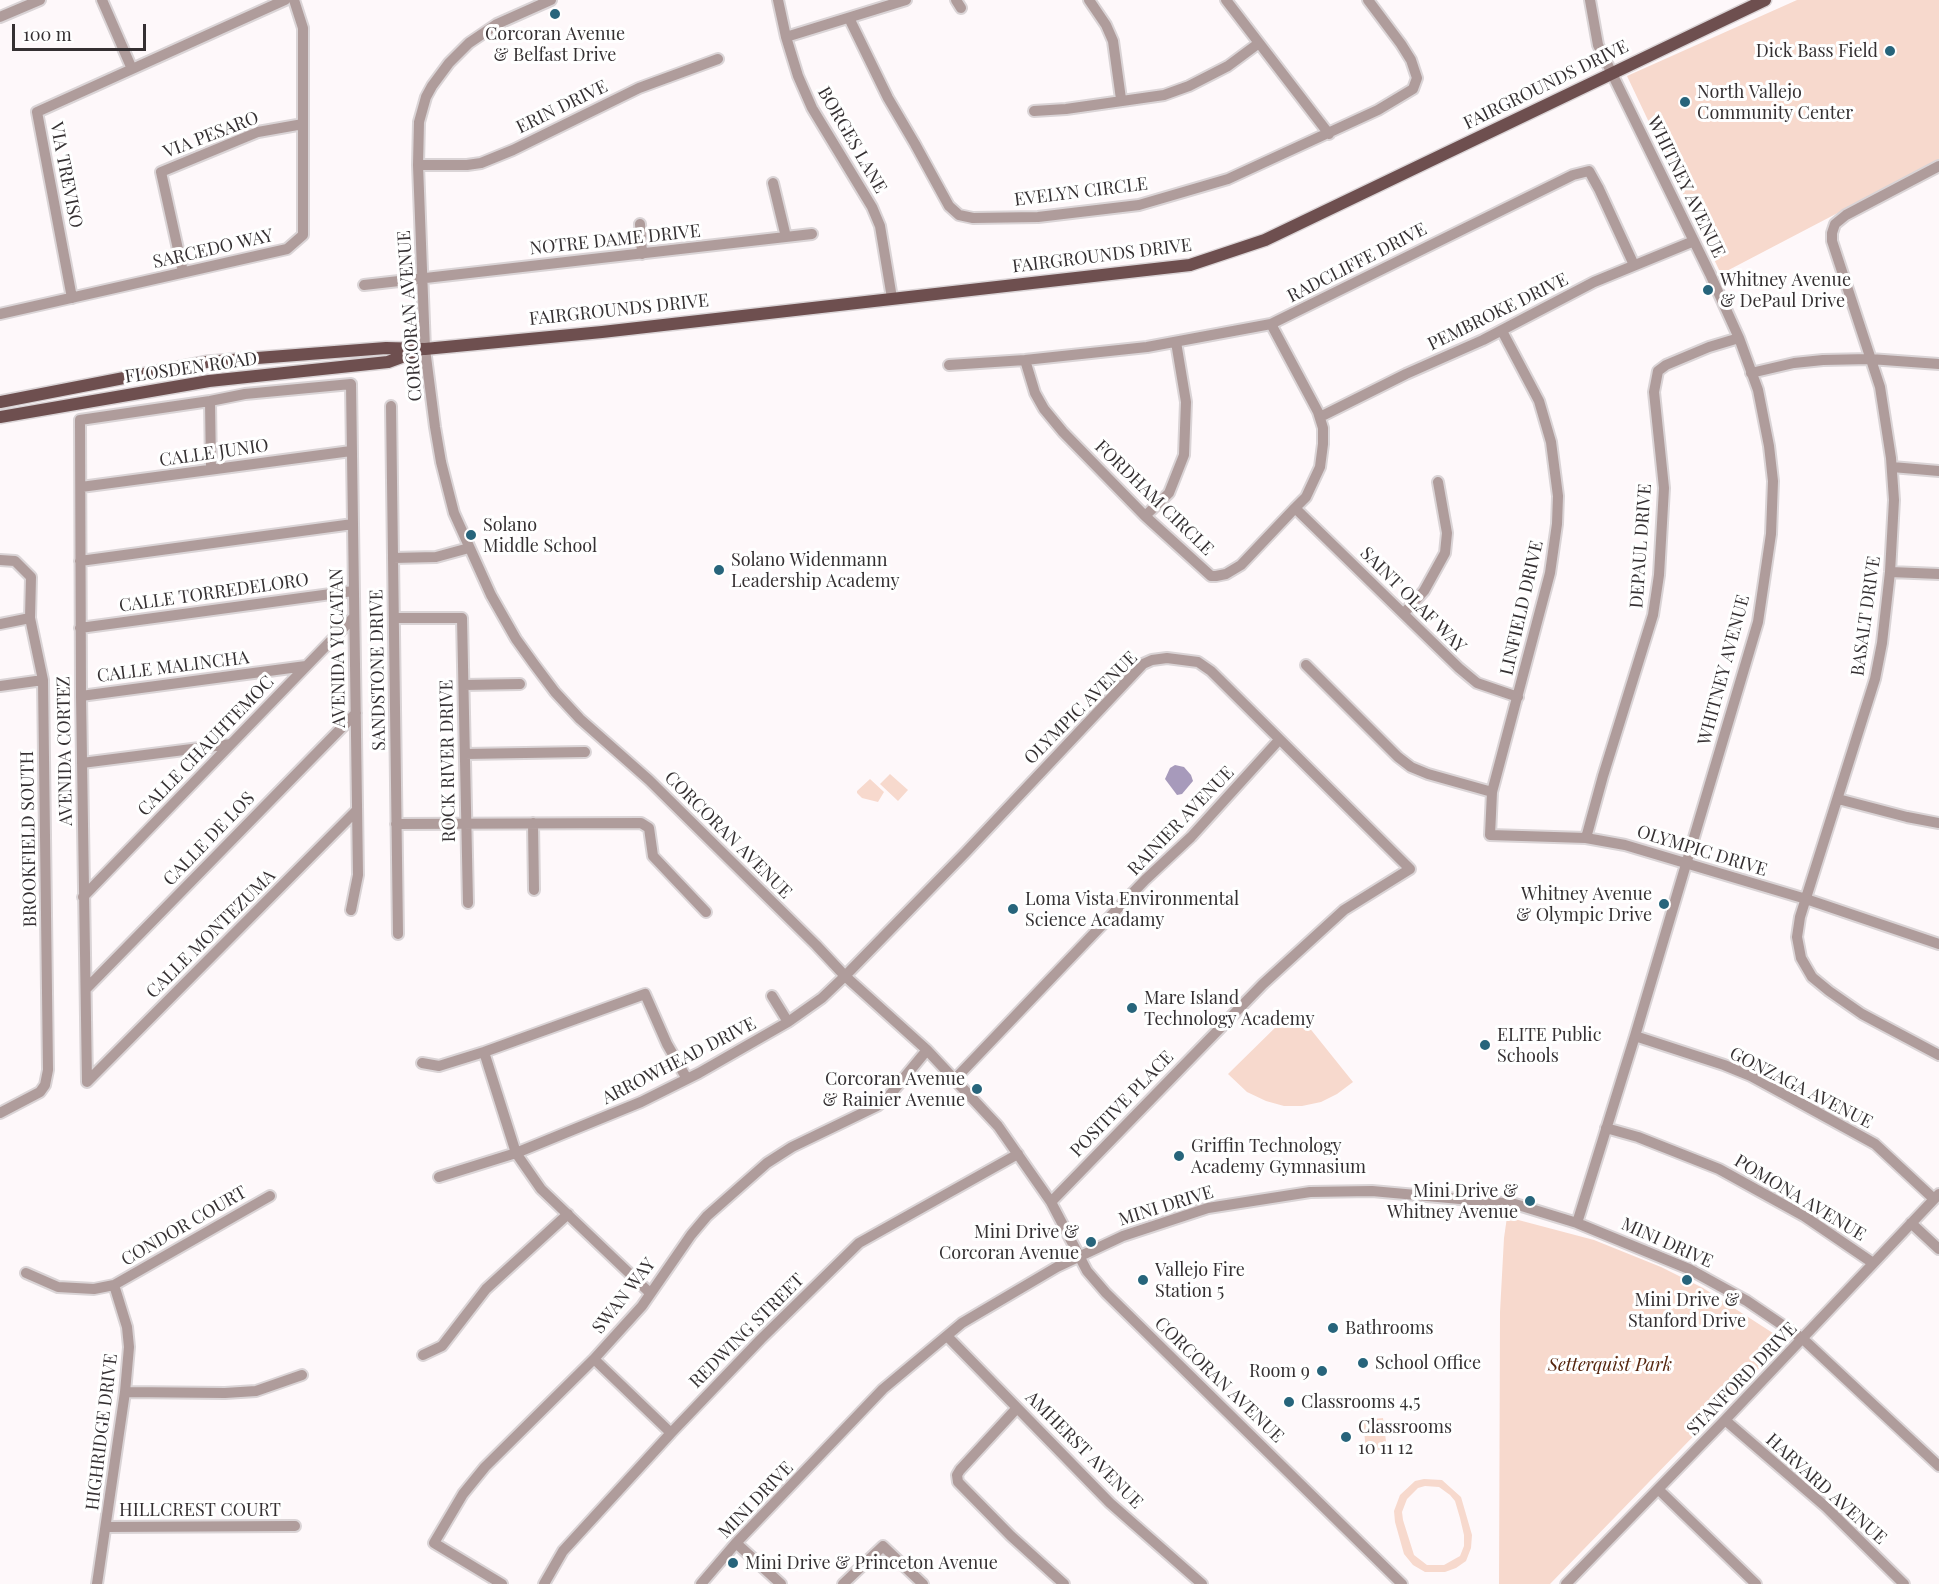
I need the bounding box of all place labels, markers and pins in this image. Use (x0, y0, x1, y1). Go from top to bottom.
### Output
marker: Corcoran Avenue & Belfast Drive (548, 7, 562, 21)
place label: Corcoran Avenue & Belfast Drive (485, 23, 625, 66)
place label: Dick Bass Field (1756, 40, 1878, 62)
marker: Dick Bass Field (1883, 44, 1897, 58)
place label: North Vallejo Community Center (1697, 81, 1853, 124)
marker: North Vallejo Community Center (1678, 95, 1692, 109)
place label: Whitney Avenue & DePaul Drive (1720, 269, 1851, 312)
marker: Whitney Avenue & DePaul Drive (1701, 283, 1715, 297)
place label: Solano Middle School (483, 514, 597, 556)
marker: Solano Middle School (464, 528, 478, 542)
place label: Solano Widenmann Leadership Academy (731, 549, 900, 592)
marker: Solano Widenmann Leadership Academy (712, 563, 726, 577)
place label: Whitney Avenue & Olympic Drive (1516, 883, 1652, 926)
place label: Loma Vista Environmental Science Acadamy (1025, 888, 1239, 930)
marker: Whitney Avenue & Olympic Drive (1657, 897, 1671, 911)
marker: Loma Vista Environmental Science Acadamy (1006, 902, 1020, 916)
place label: Mare Island Technology Academy (1144, 987, 1314, 1030)
marker: Mare Island Technology Academy (1125, 1001, 1139, 1015)
place label: ELITE Public Schools (1497, 1024, 1601, 1066)
marker: ELITE Public Schools (1478, 1038, 1492, 1052)
place label: Corcoran Avenue & Rainier Avenue (823, 1068, 965, 1110)
marker: Corcoran Avenue & Rainier Avenue (970, 1082, 984, 1096)
place label: Griffin Technology Academy Gymnasium (1191, 1135, 1366, 1178)
marker: Griffin Technology Academy Gymnasium (1172, 1149, 1186, 1163)
place label: Mini Drive & Whitney Avenue (1387, 1180, 1518, 1222)
marker: Mini Drive & Whitney Avenue (1523, 1194, 1537, 1208)
place label: Mini Drive & Corcoran Avenue (939, 1221, 1079, 1264)
marker: Mini Drive & Corcoran Avenue (1084, 1235, 1098, 1249)
place label: Vallejo Fire Station 5 (1155, 1259, 1245, 1302)
marker: Vallejo Fire Station 5 (1136, 1273, 1150, 1287)
marker: Mini Drive & Stanford Drive (1680, 1273, 1694, 1287)
place label: Mini Drive & Stanford Drive (1628, 1289, 1746, 1332)
place label: Bathrooms (1345, 1317, 1434, 1339)
marker: Bathrooms (1326, 1321, 1340, 1335)
place label: School Office (1375, 1352, 1481, 1374)
marker: School Office (1356, 1356, 1370, 1370)
place label: Room 9 (1249, 1360, 1310, 1382)
marker: Room 9 (1315, 1364, 1329, 1378)
place label: Classrooms 4,5 (1301, 1391, 1421, 1413)
marker: Classrooms 4,5 (1282, 1395, 1296, 1409)
place label: Classrooms 10 11 12 (1358, 1416, 1452, 1458)
marker: Classrooms 10 11 12 (1339, 1430, 1353, 1444)
place label: Mini Drive & Princeton Avenue (745, 1552, 998, 1574)
marker: Mini Drive & Princeton Avenue (726, 1556, 740, 1570)

